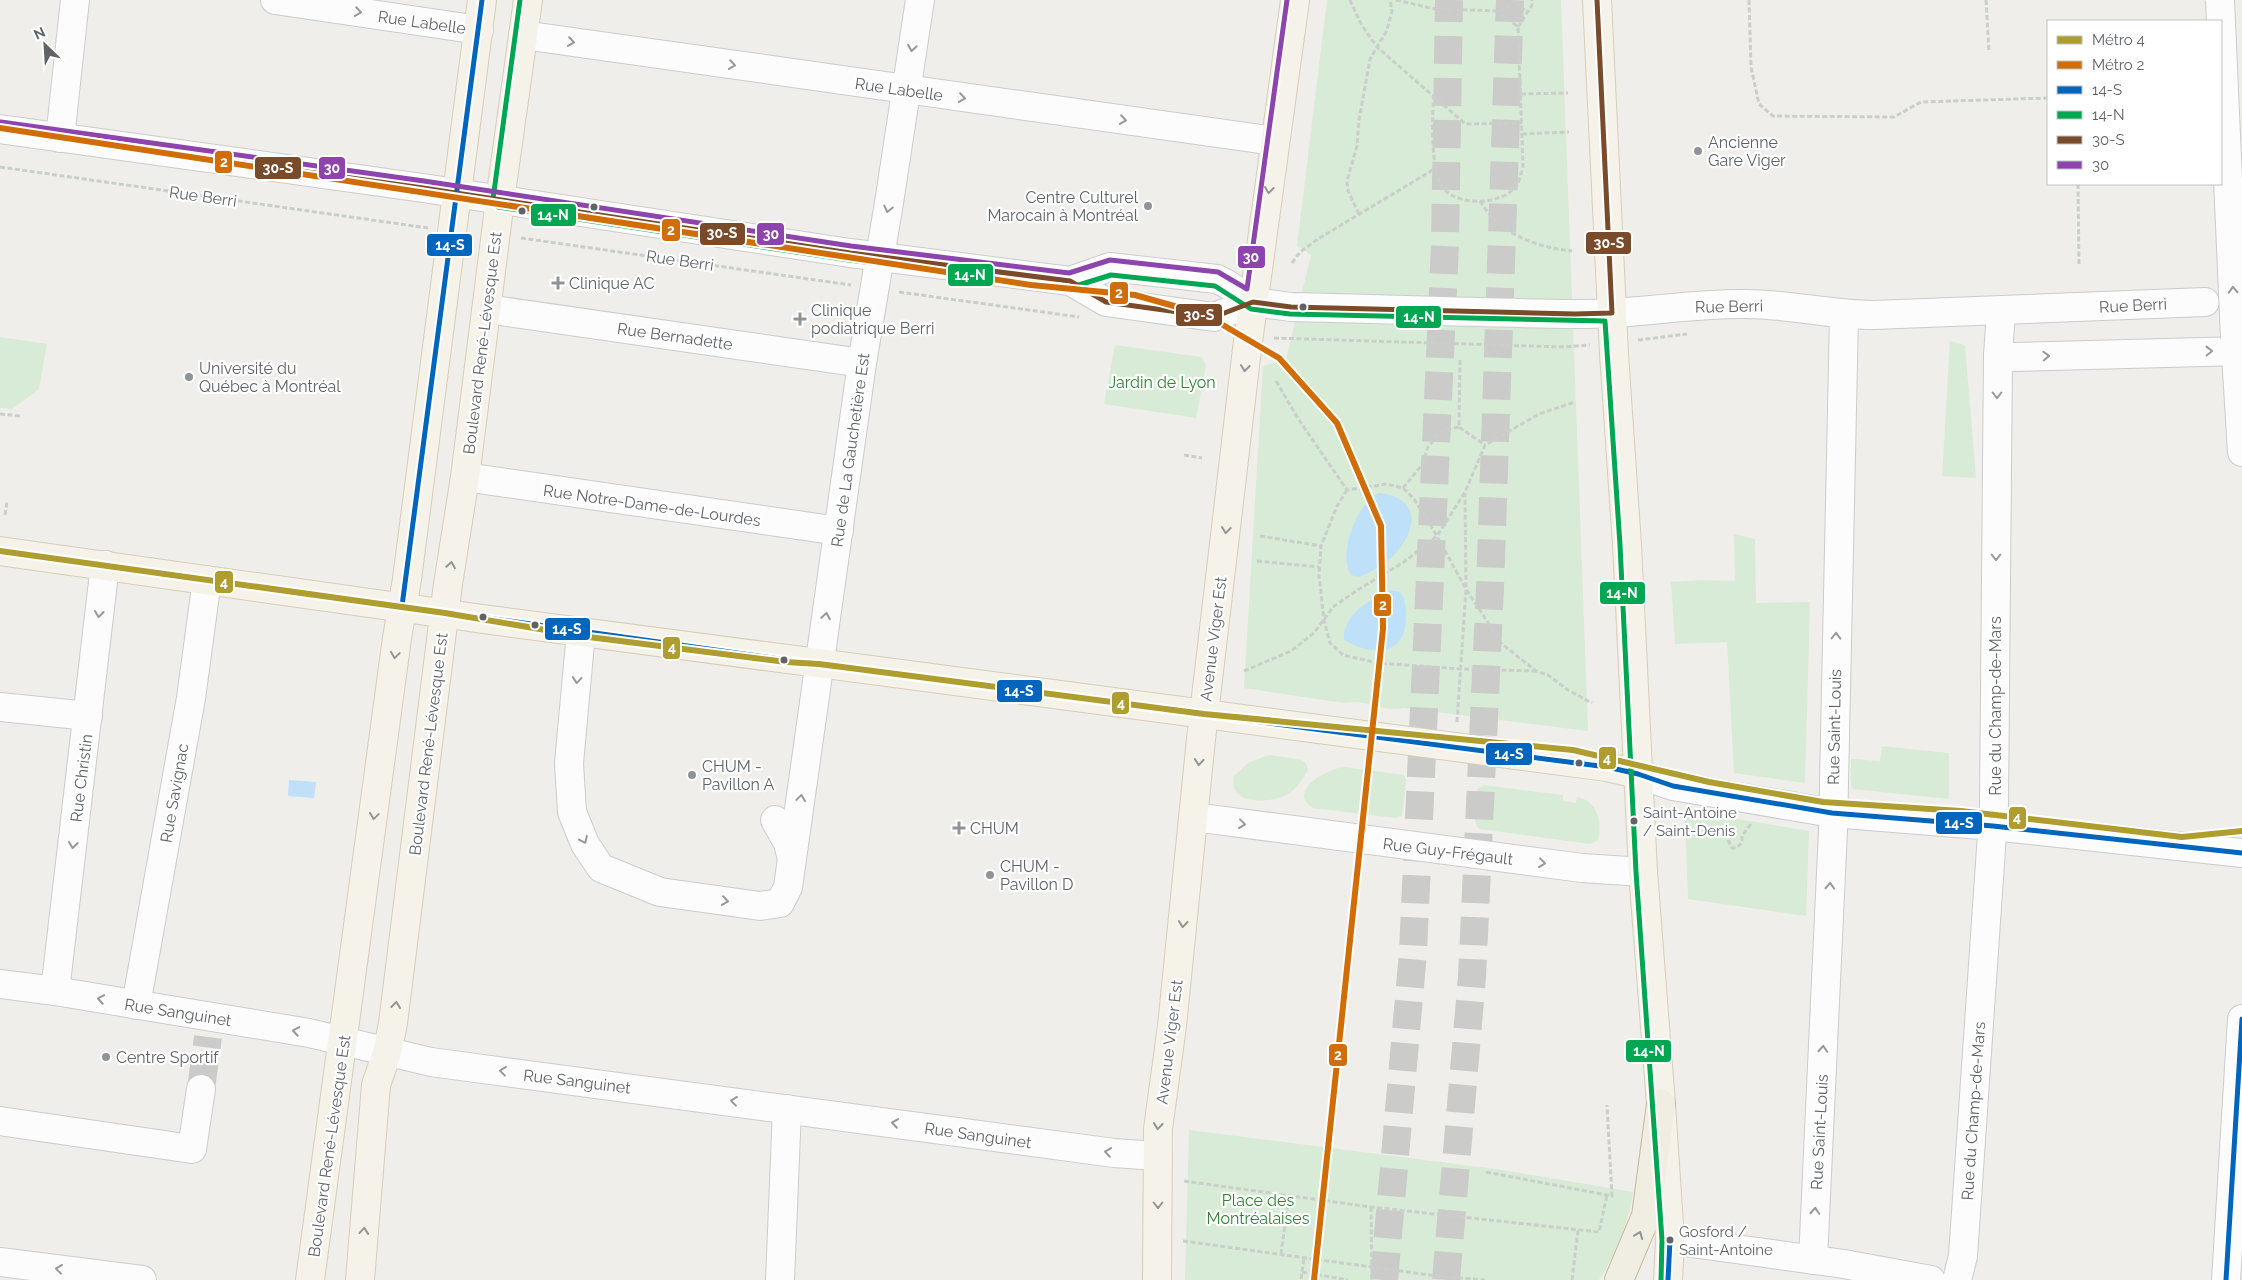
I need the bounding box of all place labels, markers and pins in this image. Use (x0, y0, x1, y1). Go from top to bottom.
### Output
place label: Ancienne Gare Viger (1708, 133, 1786, 170)
marker: Ancienne Gare Viger (1692, 145, 1704, 157)
place label: Centre Culturel Marocain à Montréal (987, 188, 1139, 225)
marker: Centre Culturel Marocain à Montréal (1142, 200, 1154, 212)
unlabelled marker (589, 202, 599, 212)
unlabelled marker (517, 206, 527, 216)
place label: Clinique AC (569, 274, 654, 293)
marker: Clinique AC (551, 276, 565, 290)
place label: Clinique podiatrique Berri (811, 301, 935, 338)
unlabelled marker (1298, 302, 1308, 312)
marker: Clinique podiatrique Berri (793, 312, 807, 326)
place label: Université du Québec à Montréal (199, 359, 341, 396)
marker: Université du Québec à Montréal (183, 371, 195, 383)
unlabelled marker (478, 612, 488, 622)
unlabelled marker (530, 620, 540, 630)
unlabelled marker (779, 655, 789, 665)
place label: CHUM - Pavillon A (702, 757, 774, 794)
unlabelled marker (1574, 758, 1584, 768)
marker: CHUM - Pavillon A (686, 769, 698, 781)
place label: Saint-Antoine / Saint-Denis (1643, 804, 1737, 840)
marker: Saint-Antoine / Saint-Denis (1629, 816, 1639, 826)
place label: CHUM (970, 819, 1019, 838)
marker: CHUM (952, 821, 966, 835)
place label: CHUM - Pavillon D (1000, 857, 1073, 894)
marker: CHUM - Pavillon D (984, 869, 996, 881)
place label: Centre Sportif (116, 1048, 219, 1067)
marker: Centre Sportif (100, 1051, 112, 1063)
place label: Gosford / Saint-Antoine (1679, 1223, 1773, 1259)
marker: Gosford / Saint-Antoine (1665, 1235, 1675, 1245)

